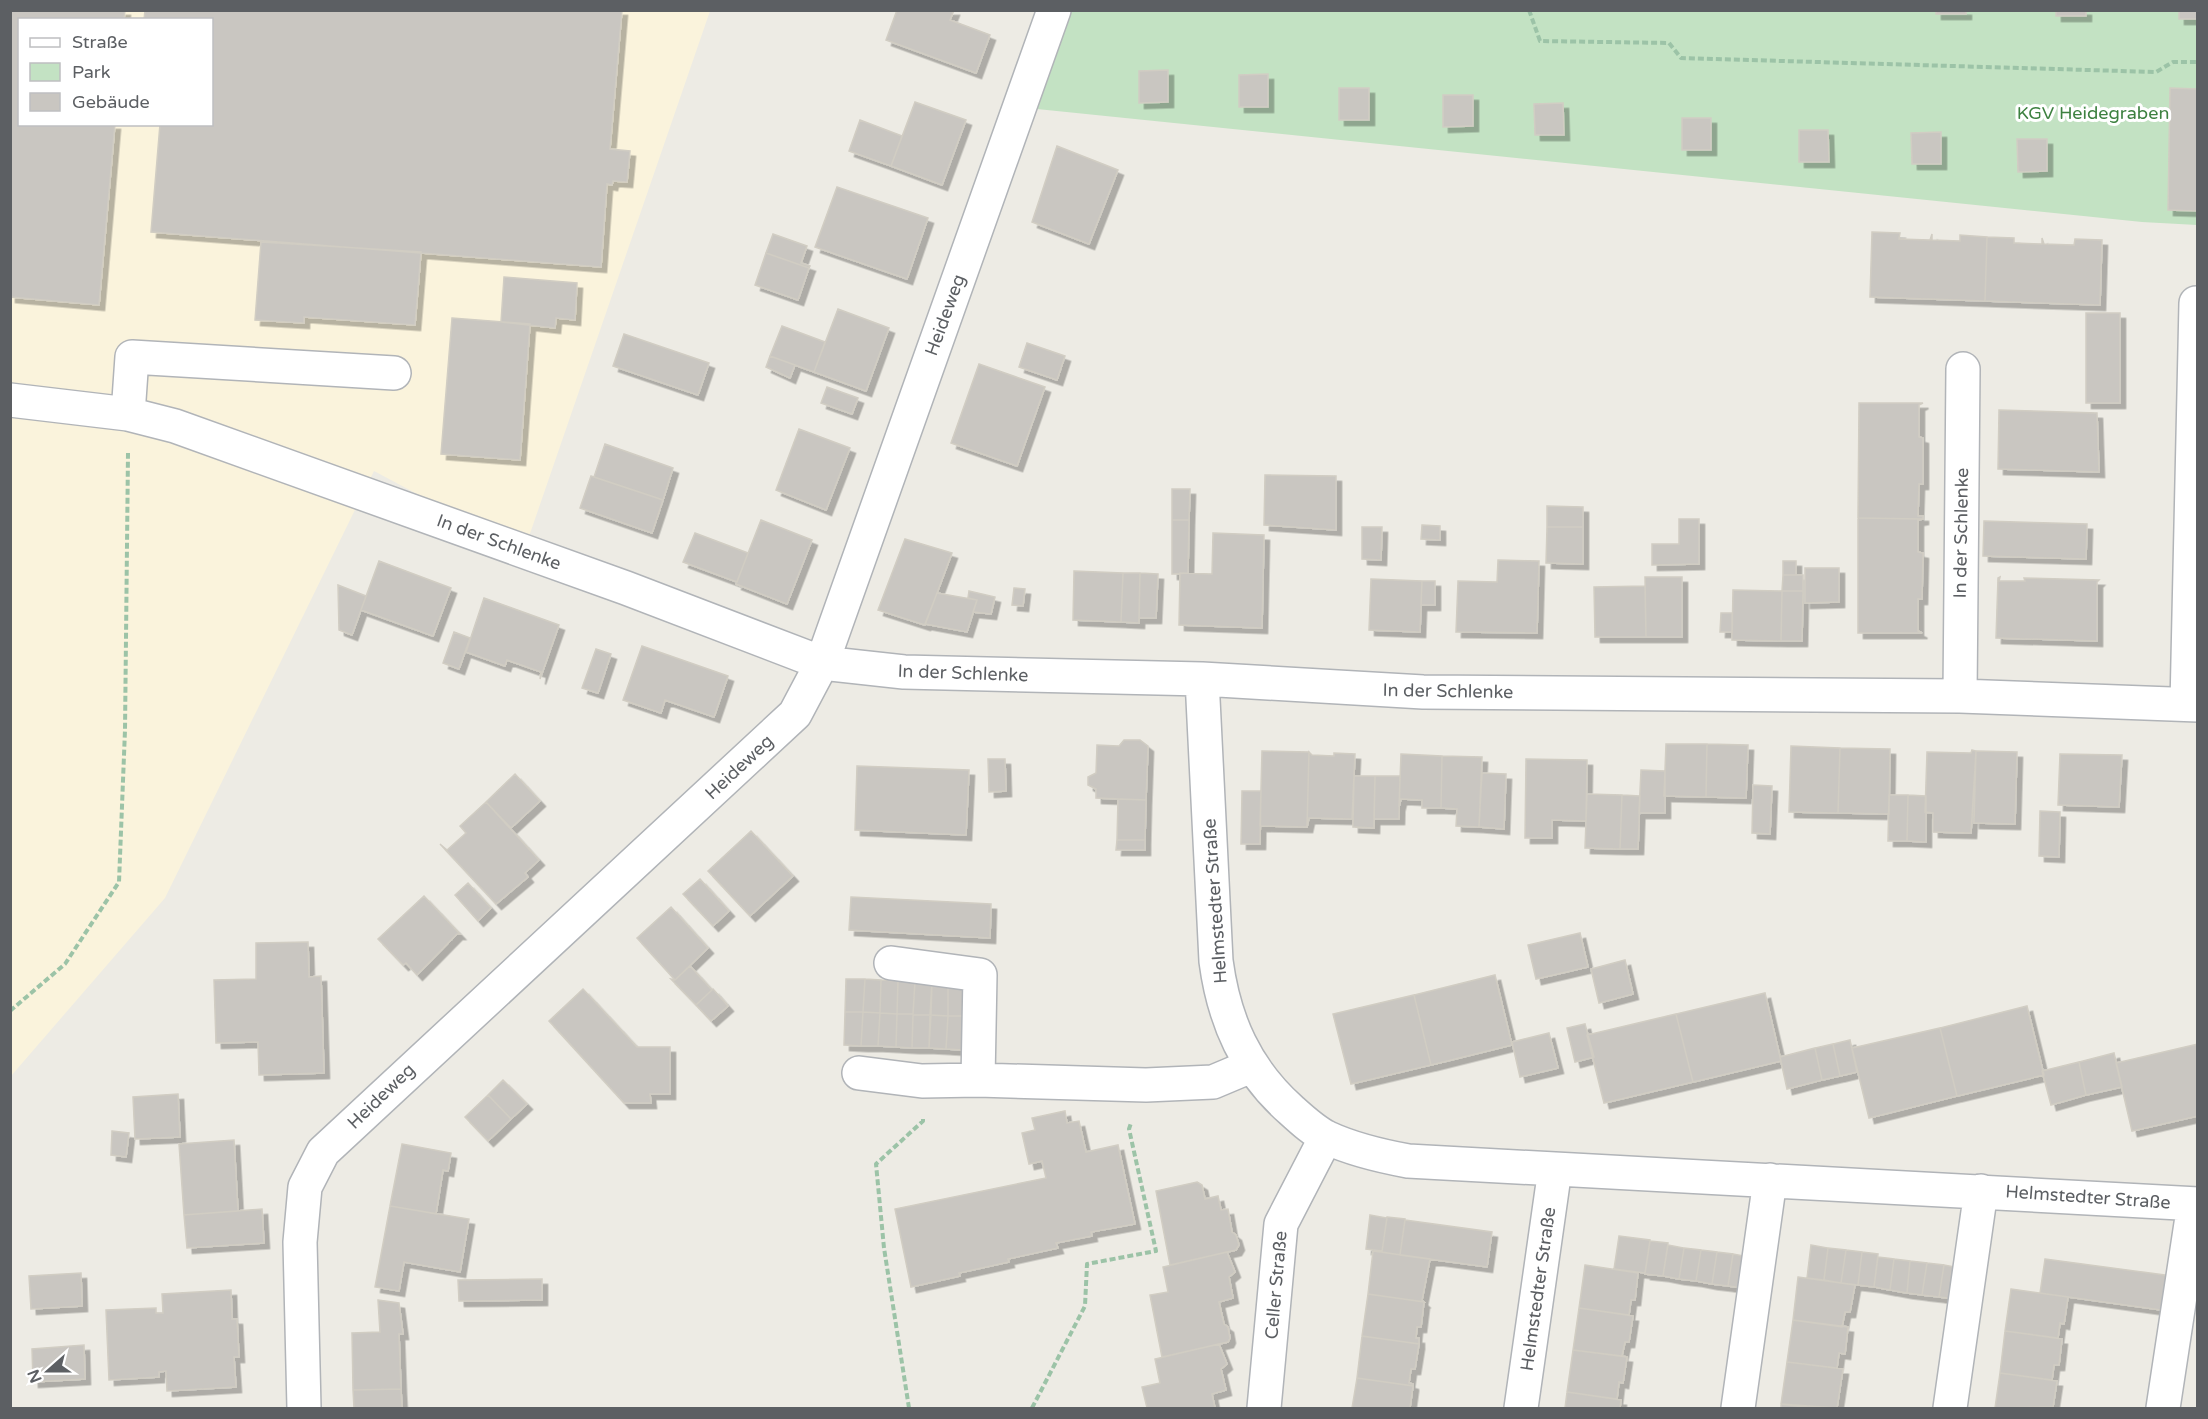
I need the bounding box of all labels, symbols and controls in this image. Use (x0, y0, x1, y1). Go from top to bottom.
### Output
legend (18, 18, 213, 126)
text: Straße (72, 31, 128, 53)
text: Park (72, 61, 111, 83)
text: Gebäude (72, 91, 150, 113)
park label: KGV Heidegraben (2017, 102, 2169, 124)
street label: Heideweg (920, 271, 970, 359)
street label: In der Schlenke (1949, 467, 1973, 599)
street label: In der Schlenke (434, 509, 564, 575)
street label: In der Schlenke (897, 660, 1029, 686)
street label: In der Schlenke (1382, 679, 1514, 703)
street label: Heideweg (700, 730, 778, 804)
street label: Helmstedter Straße (1198, 818, 1232, 984)
street label: Heideweg (343, 1059, 419, 1133)
street label: Helmstedter Straße (2005, 1180, 2171, 1214)
street label: Helmstedter Straße (1516, 1205, 1560, 1373)
street label: Celler Straße (1260, 1230, 1292, 1340)
north arrow (18, 1341, 78, 1401)
text: N (23, 1366, 47, 1386)

